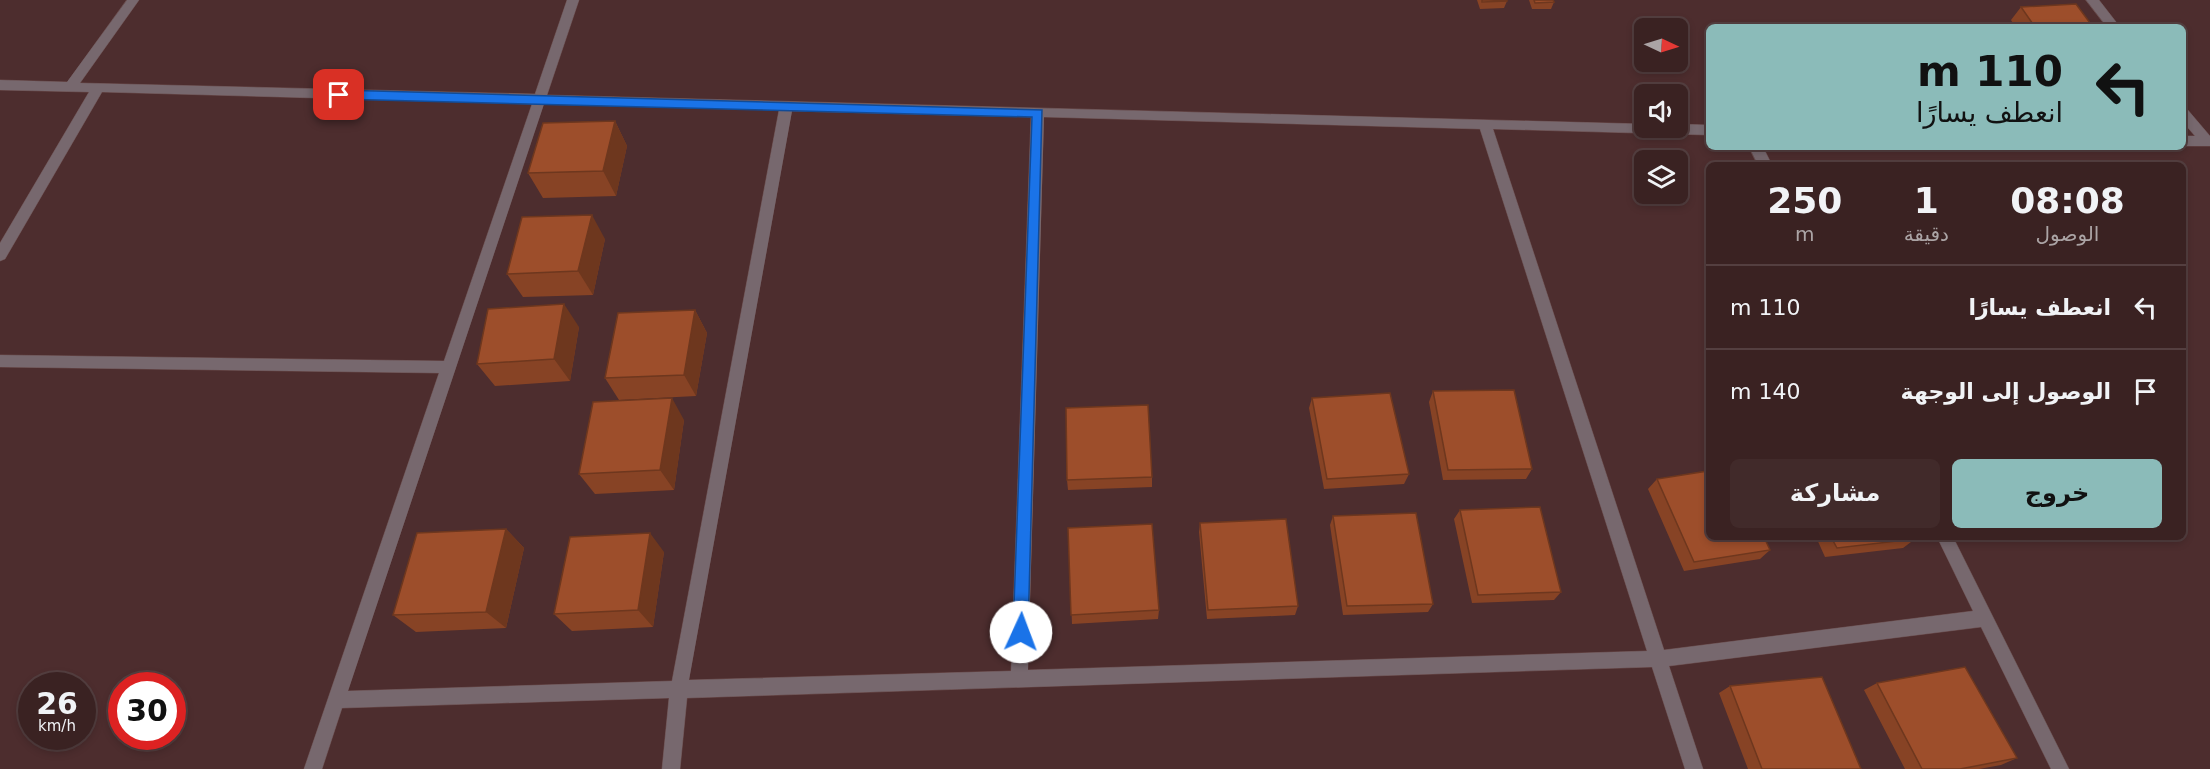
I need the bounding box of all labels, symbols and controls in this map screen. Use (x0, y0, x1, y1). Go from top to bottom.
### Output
north arrow (1634, 18, 1688, 72)
map controls (1634, 18, 1688, 204)
text: 110 m (1917, 47, 2063, 96)
icon: left (2084, 48, 2162, 126)
pin (313, 69, 364, 120)
icon: arrive (322, 78, 355, 111)
button: sound (1634, 84, 1688, 138)
text: انعطف يسارًا (1916, 97, 2063, 128)
button: layers (1634, 150, 1688, 204)
text: 250 (1767, 180, 1842, 221)
text: 1 (1914, 180, 1939, 221)
text: 08:08 (2010, 180, 2125, 221)
text: m (1795, 222, 1815, 246)
text: دقيقة (1904, 222, 1949, 246)
text: الوصول (2036, 222, 2099, 246)
icon: left (2129, 291, 2162, 324)
text: 110 m (1730, 295, 1800, 320)
text: انعطف يسارًا (1968, 295, 2111, 320)
icon: arrive (2129, 375, 2162, 408)
text: 140 m (1730, 379, 1800, 404)
text: الوصول إلى الوجهة (1901, 379, 2111, 404)
button: مشاركة (1730, 459, 1940, 528)
button: خروج (1952, 459, 2162, 528)
position arrow (989, 600, 1053, 664)
speed limit sign: 30 (108, 672, 186, 750)
text: 26 (36, 686, 78, 721)
text: km/h (38, 717, 76, 735)

